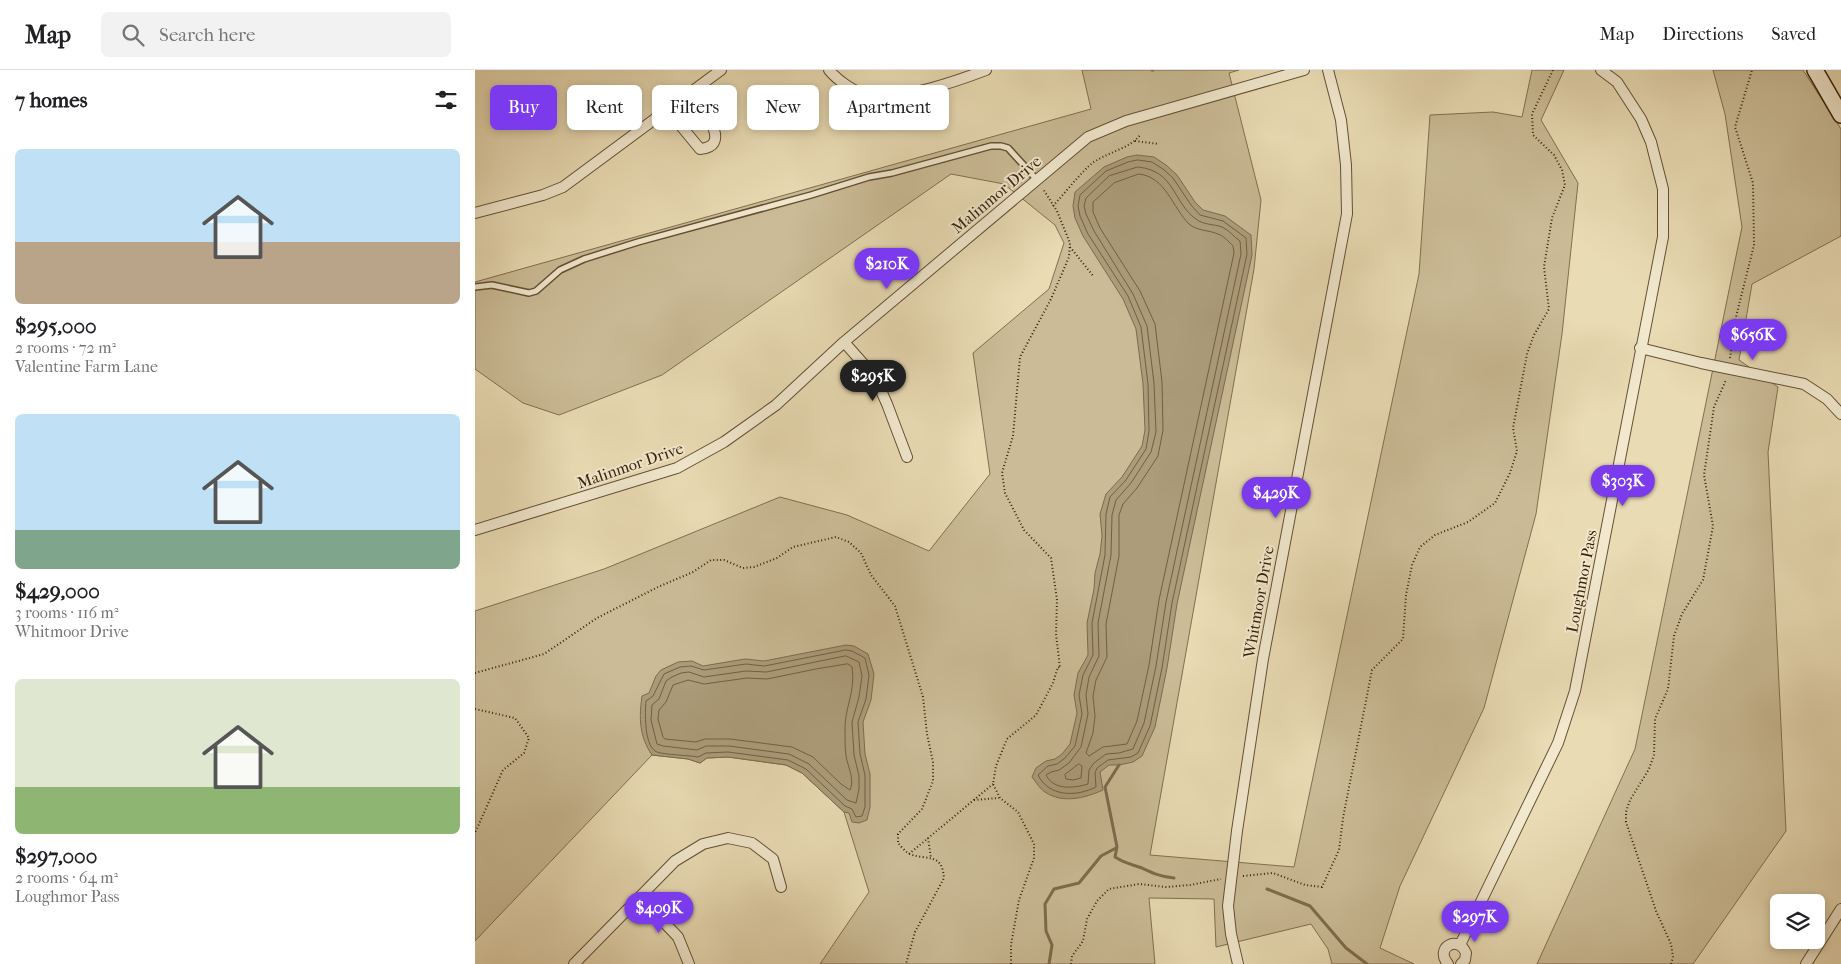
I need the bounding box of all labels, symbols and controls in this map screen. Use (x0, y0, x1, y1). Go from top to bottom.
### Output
search box (101, 12, 451, 57)
text: Map (25, 21, 71, 49)
icon: search (119, 21, 147, 49)
text: Search here (159, 24, 255, 46)
text: Map (1600, 24, 1634, 45)
text: Directions (1662, 24, 1743, 45)
text: Saved (1771, 24, 1816, 45)
chip: Buy (490, 85, 557, 130)
chip: Rent (567, 85, 642, 130)
chip: Filters (652, 85, 737, 130)
chip: New (747, 85, 819, 130)
chip: Apartment (829, 85, 949, 130)
icon: filters (432, 86, 460, 114)
text: 7 homes (15, 88, 87, 112)
street label: Malinmor Drive (948, 151, 1045, 237)
icon: home (193, 182, 283, 272)
pin: $210K (852, 248, 922, 290)
text: $210K (865, 254, 909, 273)
text: $295,000 (15, 314, 97, 338)
pin: $656K (1718, 318, 1788, 361)
text: $656K (1731, 325, 1775, 344)
text: 2 rooms · 72 m² (15, 338, 116, 357)
text: Valentine Farm Lane (15, 357, 158, 376)
pin: $295K (838, 360, 908, 402)
text: $295K (851, 366, 895, 385)
street label: Malinmor Drive (575, 438, 686, 493)
icon: home (193, 447, 283, 537)
pin: $303K (1588, 464, 1658, 507)
text: $303K (1602, 471, 1644, 490)
pin: $429K (1241, 476, 1311, 519)
text: $429K (1253, 483, 1299, 502)
street label: Loughmor Pass (1562, 528, 1601, 634)
street label: Whitmoor Drive (1239, 544, 1278, 661)
text: $429,000 (15, 579, 100, 603)
text: 3 rooms · 116 m² (15, 603, 118, 622)
text: Whitmoor Drive (15, 622, 129, 641)
icon: home (193, 712, 283, 802)
text: $297,000 (15, 844, 97, 868)
text: 2 rooms · 64 m² (15, 868, 118, 887)
text: Loughmor Pass (15, 887, 119, 906)
pin: $409K (624, 892, 694, 934)
map controls (1770, 894, 1825, 949)
button: layers (1770, 894, 1825, 949)
text: $409K (635, 898, 683, 917)
pin: $297K (1440, 900, 1510, 943)
text: $297K (1453, 907, 1497, 926)

